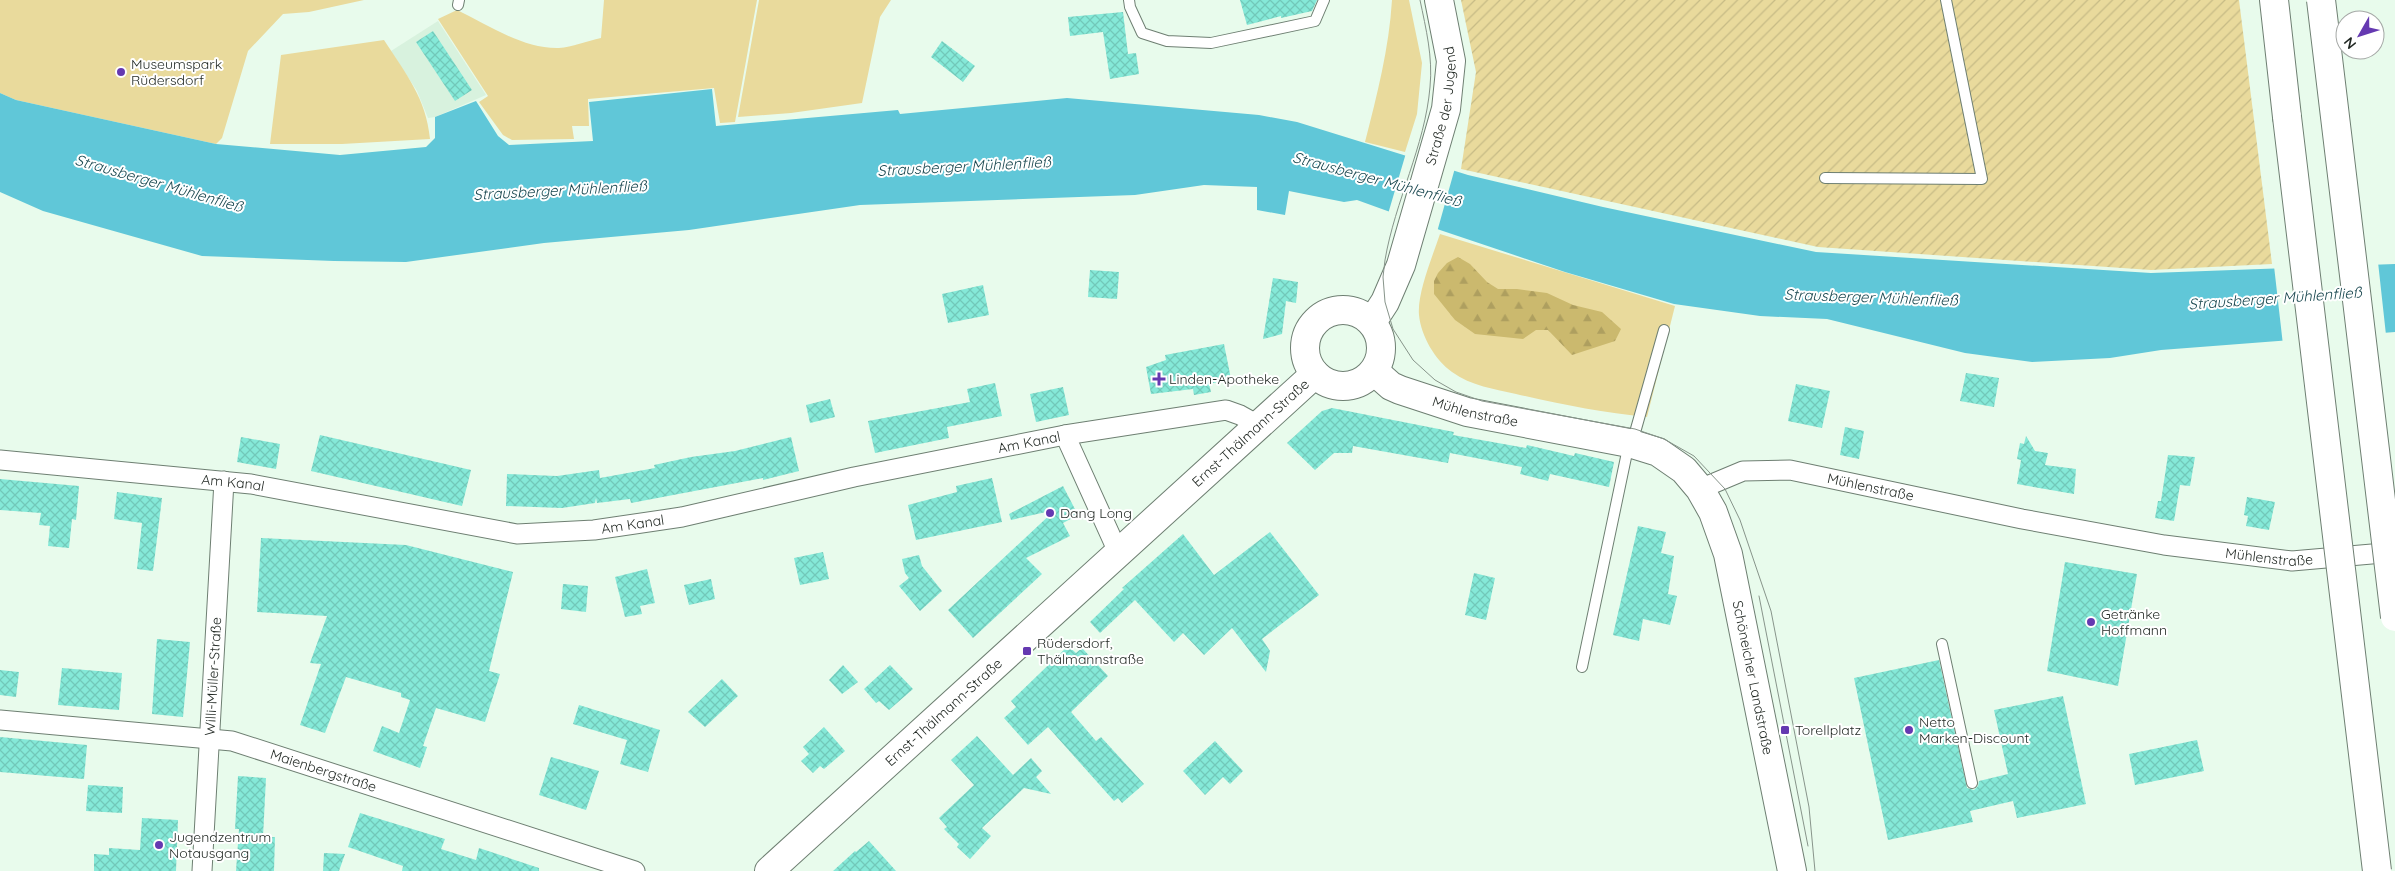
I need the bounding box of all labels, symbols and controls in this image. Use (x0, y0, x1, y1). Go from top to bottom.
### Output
north arrow (2335, 10, 2385, 60)
text: N (2340, 34, 2360, 53)
street label: Straße der Jugend (1421, 45, 1460, 167)
place label: Museumspark Rüdersdorf (131, 55, 222, 89)
marker: Museumspark Rüdersdorf (115, 66, 127, 78)
water label: Strausberger Mühlenfließ (1291, 147, 1464, 211)
water label: Strausberger Mühlenfließ (73, 150, 246, 216)
water label: Strausberger Mühlenfließ (877, 152, 1052, 180)
water label: Strausberger Mühlenfließ (473, 176, 648, 204)
water label: Strausberger Mühlenfließ (2188, 282, 2363, 314)
water label: Strausberger Mühlenfließ (1784, 284, 1959, 310)
place label: Linden-Apotheke (1169, 370, 1279, 388)
marker: Linden-Apotheke (1153, 373, 1165, 385)
street label: Ernst-Thälmann-Straße (1188, 375, 1313, 491)
street label: Mühlenstraße (1430, 392, 1520, 431)
street label: Am Kanal (996, 427, 1062, 457)
street label: Mühlenstraße (1826, 469, 1916, 505)
street label: Am Kanal (201, 470, 266, 495)
place label: Dang Long (1060, 504, 1132, 522)
marker: Dang Long (1044, 507, 1056, 519)
street label: Am Kanal (600, 511, 665, 538)
street label: Mühlenstraße (2224, 544, 2314, 570)
street label: Schöneicher Landstraße (1729, 599, 1777, 756)
place label: Getränke Hoffmann (2101, 605, 2167, 639)
street label: Willi-Müller-Straße (201, 616, 225, 736)
marker: Getränke Hoffmann (2085, 616, 2097, 628)
place label: Rüdersdorf, Thälmannstraße (1037, 634, 1144, 668)
marker: Rüdersdorf, Thälmannstraße (1021, 645, 1033, 657)
street label: Ernst-Thälmann-Straße (881, 654, 1006, 770)
place label: Netto Marken-Discount (1919, 713, 2029, 747)
place label: Torellplatz (1795, 721, 1862, 739)
marker: Torellplatz (1779, 724, 1791, 736)
marker: Netto Marken-Discount (1903, 724, 1915, 736)
street label: Maienbergstraße (268, 745, 379, 796)
place label: Jugendzentrum Notausgang (169, 828, 271, 862)
marker: Jugendzentrum Notausgang (153, 839, 165, 851)

